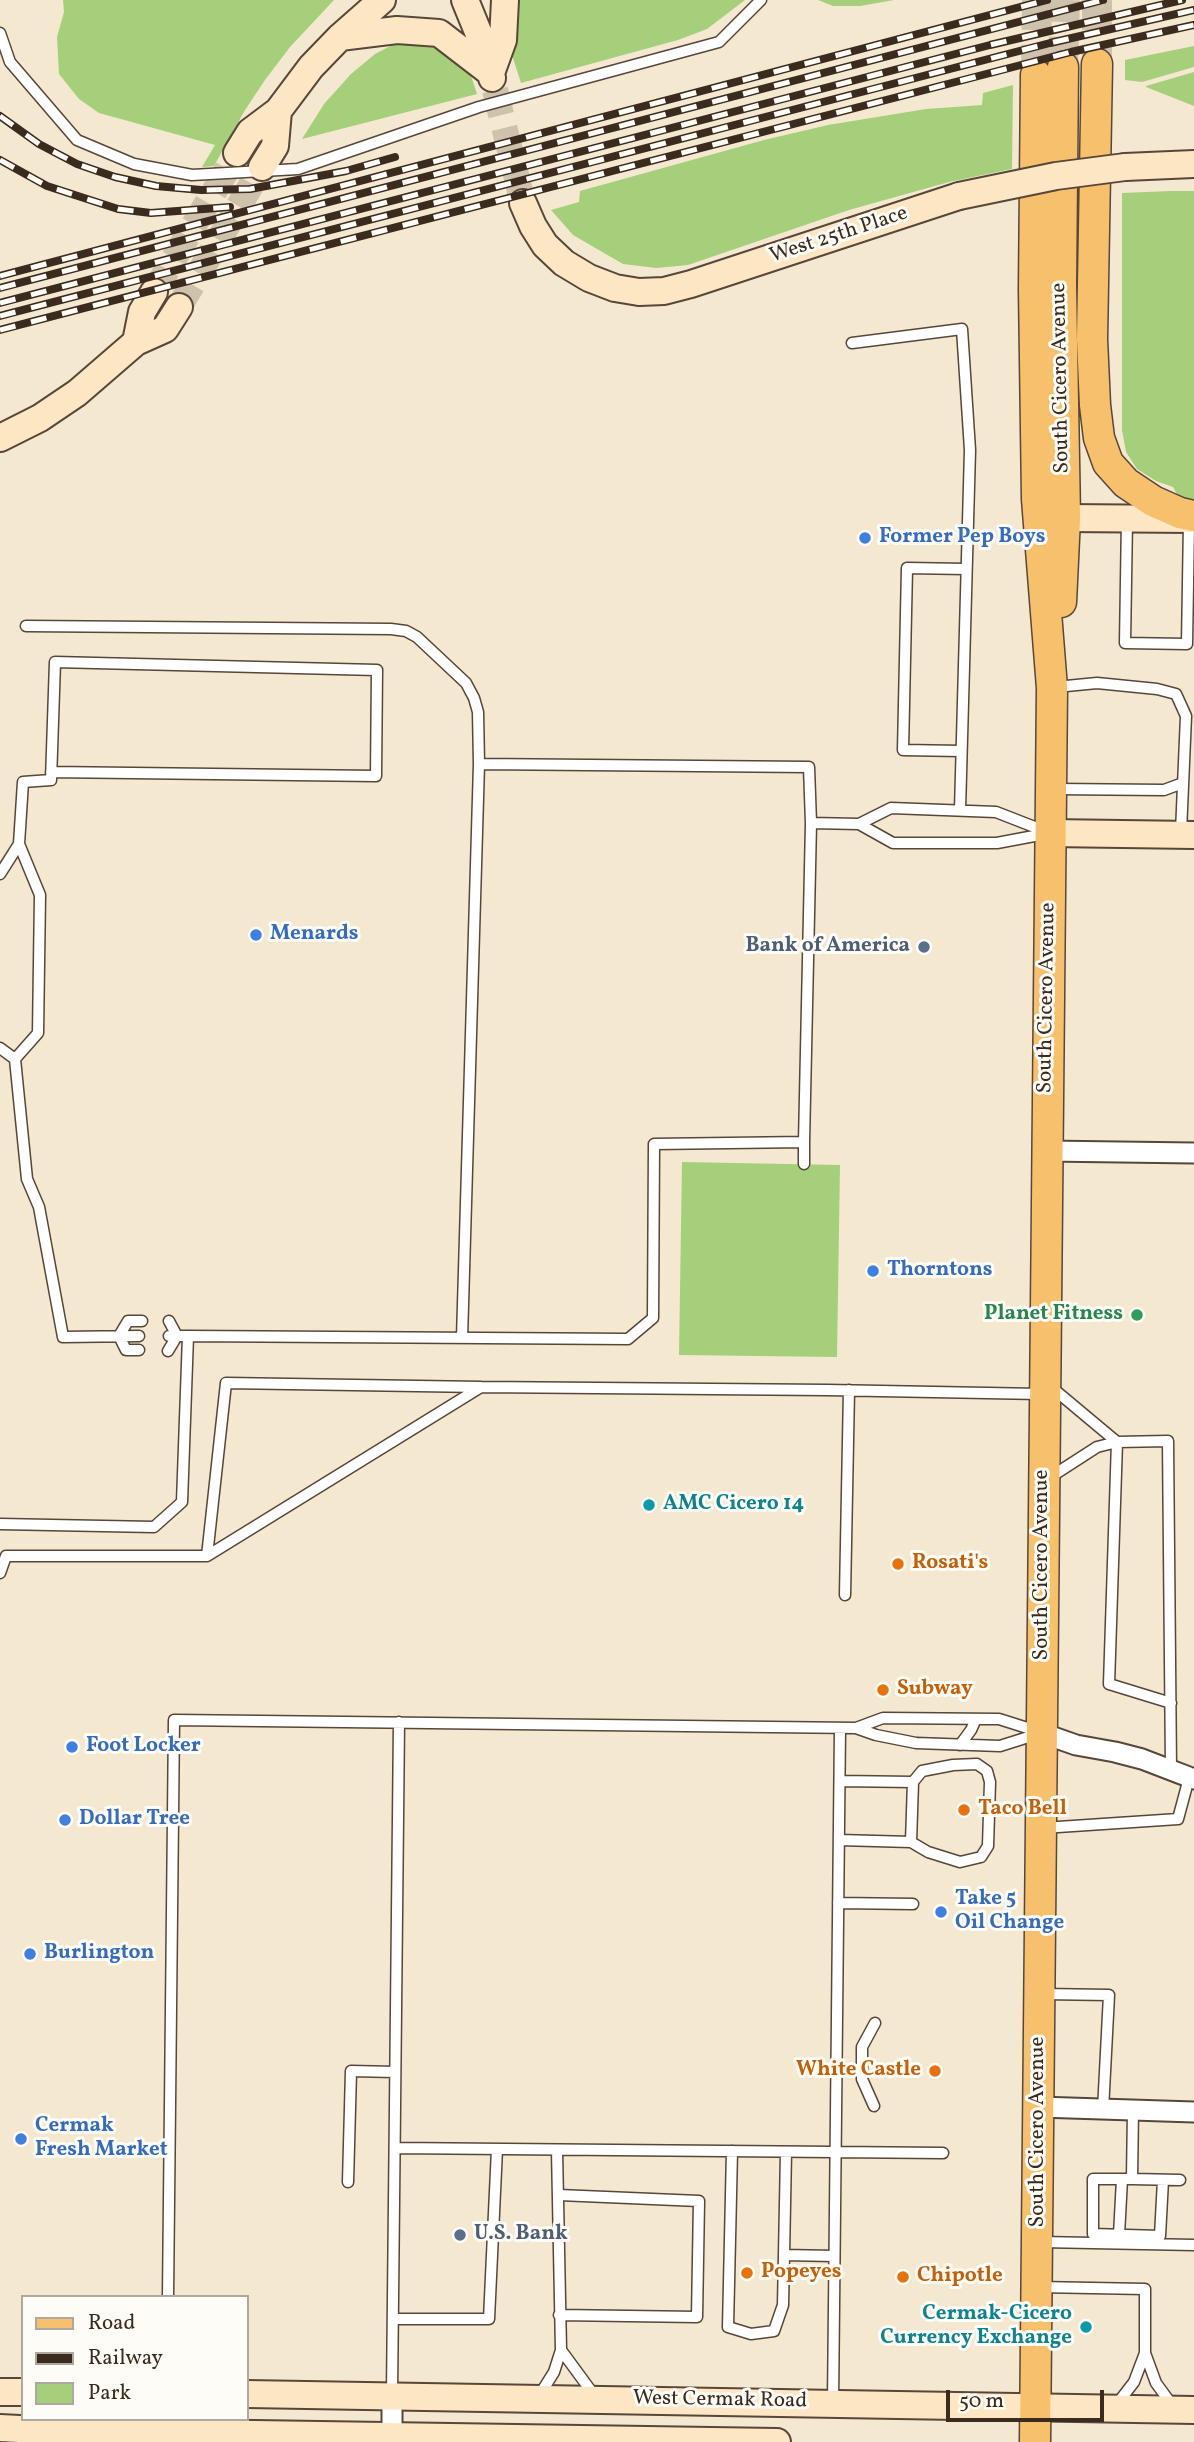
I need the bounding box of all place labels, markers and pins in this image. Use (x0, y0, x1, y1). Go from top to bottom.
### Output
place label: Former Pep Boys (879, 525, 1046, 551)
marker: Former Pep Boys (857, 530, 873, 546)
place label: Menards (270, 922, 358, 948)
marker: Menards (248, 927, 264, 943)
place label: Bank of America (745, 934, 910, 960)
marker: Bank of America (916, 939, 932, 955)
place label: Thorntons (887, 1258, 992, 1284)
marker: Thorntons (865, 1263, 881, 1279)
place label: Planet Fitness (984, 1302, 1123, 1328)
marker: Planet Fitness (1129, 1307, 1145, 1323)
place label: AMC Cicero 14 (663, 1492, 804, 1518)
marker: AMC Cicero 14 (641, 1497, 657, 1513)
place label: Rosati's (912, 1551, 988, 1577)
marker: Rosati's (890, 1556, 906, 1572)
place label: Subway (897, 1677, 973, 1703)
marker: Subway (875, 1682, 891, 1698)
place label: Foot Locker (86, 1734, 201, 1760)
marker: Foot Locker (64, 1739, 80, 1755)
place label: Taco Bell (978, 1797, 1067, 1823)
marker: Taco Bell (956, 1802, 972, 1818)
place label: Dollar Tree (79, 1807, 190, 1833)
marker: Dollar Tree (57, 1812, 73, 1828)
place label: Take 5 Oil Change (955, 1887, 1064, 1937)
marker: Take 5 Oil Change (933, 1904, 949, 1920)
place label: Burlington (44, 1941, 154, 1967)
marker: Burlington (22, 1946, 38, 1962)
place label: White Castle (796, 2058, 921, 2084)
marker: White Castle (927, 2063, 943, 2079)
place label: Cermak Fresh Market (35, 2114, 168, 2164)
marker: Cermak Fresh Market (13, 2131, 29, 2147)
place label: U.S. Bank (474, 2222, 568, 2248)
marker: U.S. Bank (452, 2227, 468, 2243)
place label: Popeyes (761, 2260, 841, 2286)
place label: Chipotle (917, 2264, 1003, 2290)
marker: Popeyes (739, 2265, 755, 2281)
marker: Chipotle (895, 2269, 911, 2285)
place label: Cermak-Cicero Currency Exchange (880, 2302, 1072, 2352)
marker: Cermak-Cicero Currency Exchange (1078, 2319, 1094, 2335)

